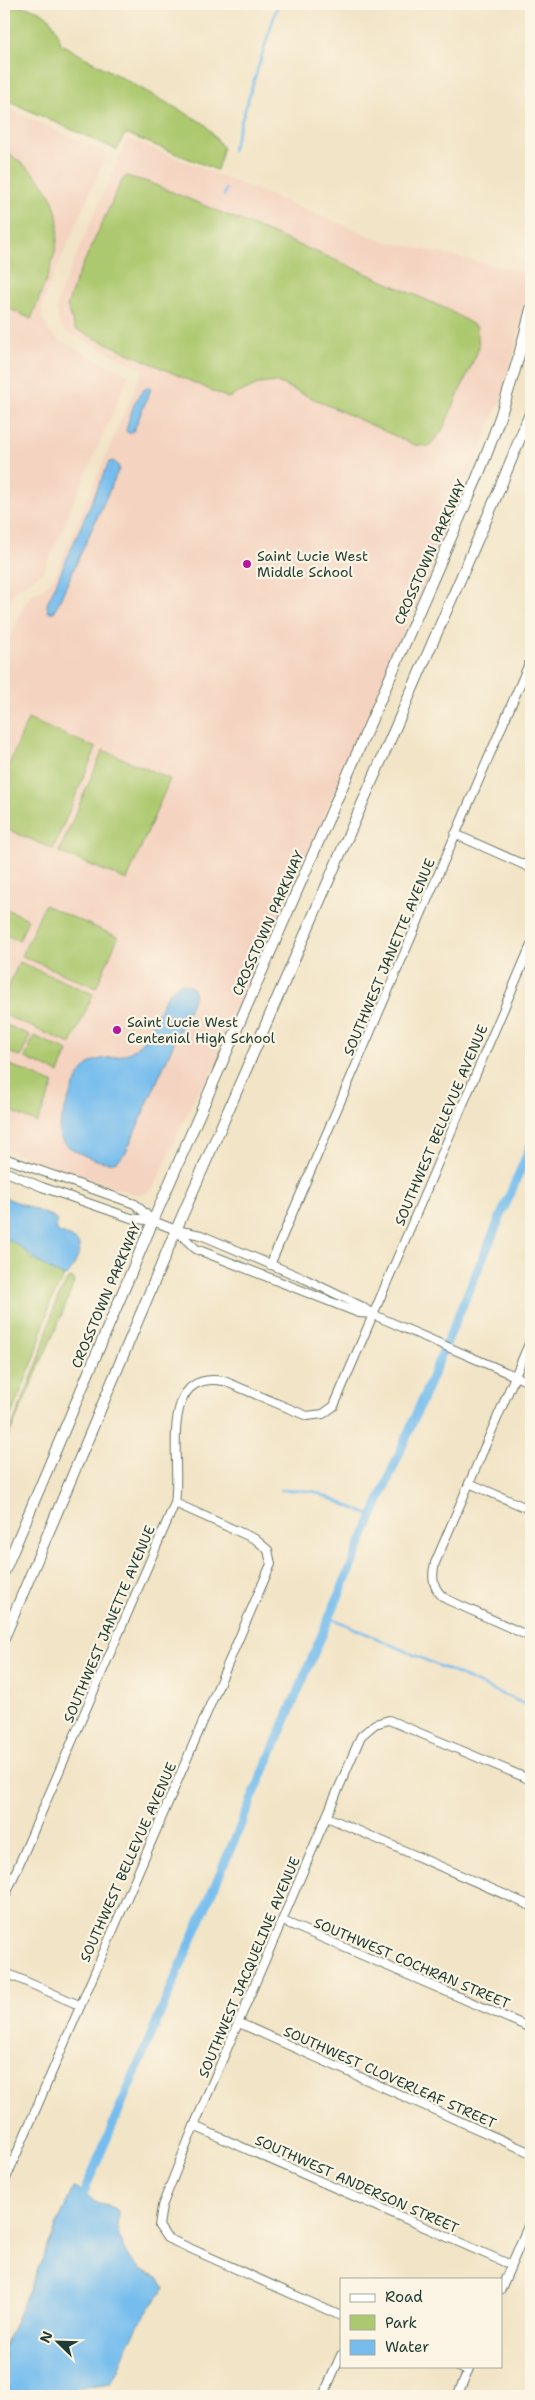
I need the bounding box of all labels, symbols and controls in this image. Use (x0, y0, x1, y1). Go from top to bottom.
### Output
street label: CROSSTOWN PARKWAY (390, 476, 470, 627)
place label: Saint Lucie West Middle School (257, 547, 368, 581)
marker: Saint Lucie West Middle School (241, 558, 253, 570)
street label: CROSSTOWN PARKWAY (228, 847, 308, 998)
street label: SOUTHWEST JANETTE AVENUE (339, 855, 439, 1058)
place label: Saint Lucie West Centenial High School (127, 1013, 276, 1047)
street label: SOUTHWEST BELLEVUE AVENUE (390, 1022, 492, 1228)
marker: Saint Lucie West Centenial High School (111, 1024, 123, 1036)
street label: CROSSTOWN PARKWAY (67, 1219, 145, 1371)
street label: SOUTHWEST JANETTE AVENUE (59, 1522, 159, 1725)
street label: SOUTHWEST BELLEVUE AVENUE (76, 1759, 180, 1965)
street label: SOUTHWEST JACQUELINE AVENUE (194, 1853, 304, 2080)
street label: SOUTHWEST COCHRAN STREET (311, 1913, 513, 2013)
street label: SOUTHWEST CLOVERLEAF STREET (281, 2022, 499, 2132)
street label: SOUTHWEST ANDERSON STREET (252, 2131, 462, 2237)
legend (340, 2278, 502, 2368)
text: Road (385, 2287, 423, 2307)
text: Park (385, 2313, 417, 2333)
north arrow (32, 2318, 82, 2368)
text: N (36, 2328, 56, 2346)
text: Water (385, 2337, 429, 2357)

